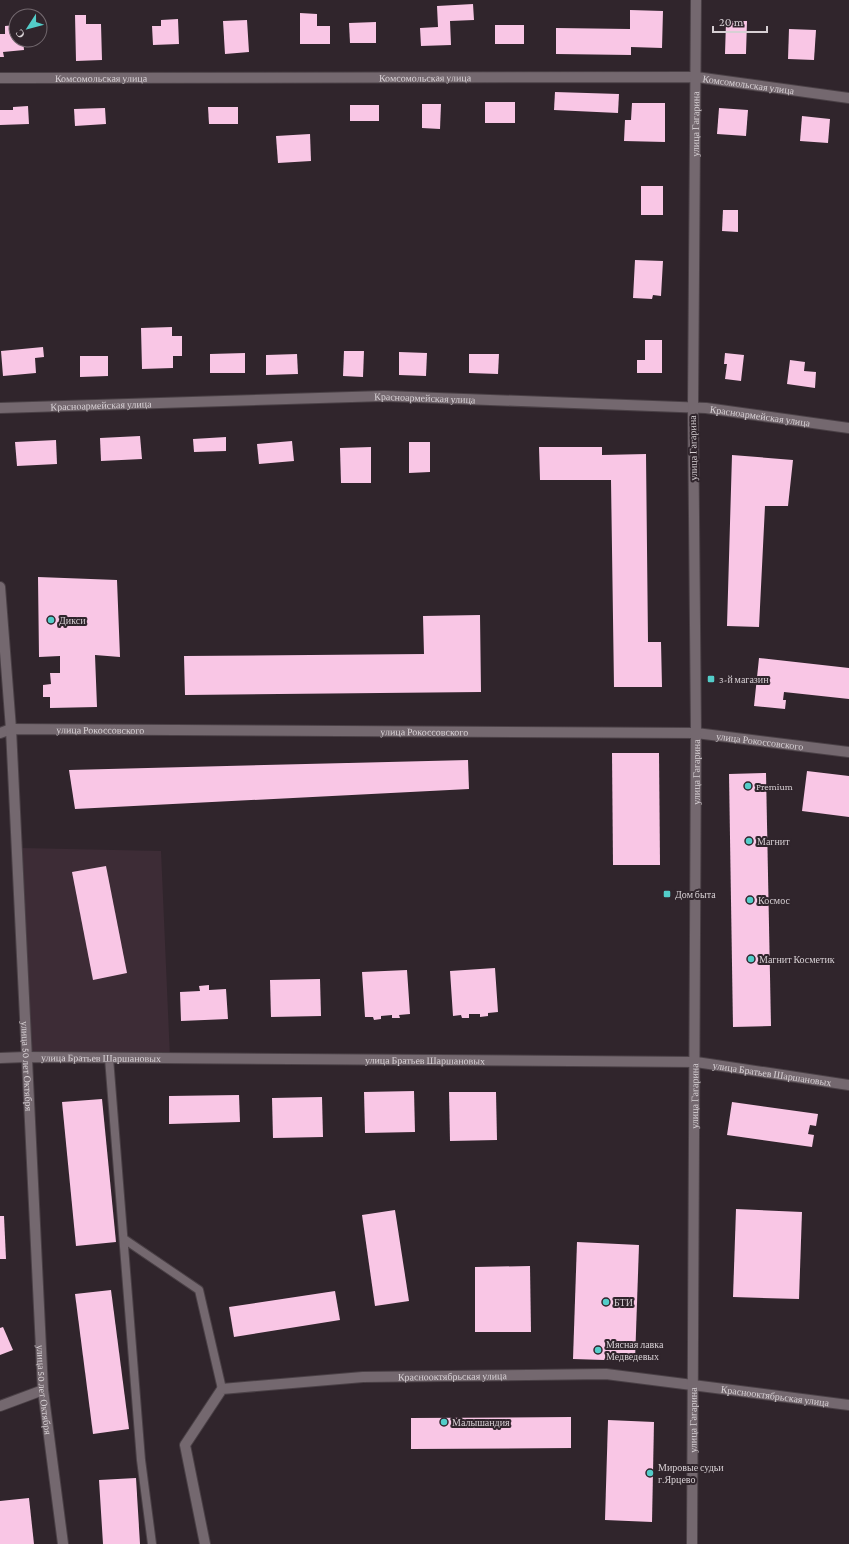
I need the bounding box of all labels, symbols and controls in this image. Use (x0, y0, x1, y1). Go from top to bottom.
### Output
north arrow (8, 8, 48, 48)
scale bar (713, 8, 767, 34)
text: 20 m (719, 15, 744, 29)
text: С (13, 27, 27, 41)
street label: Комсомольская улица (55, 72, 148, 83)
street label: Комсомольская улица (379, 72, 472, 83)
street label: Комсомольская улица (702, 72, 795, 96)
street label: улица Гагарина (689, 91, 701, 157)
street label: Красноармейская улица (374, 390, 476, 405)
street label: Красноармейская улица (50, 398, 152, 412)
street label: Красноармейская улица (709, 403, 811, 428)
street label: улица Гагарина (687, 415, 699, 481)
marker: Дикси (46, 615, 56, 625)
place label: Дикси (59, 615, 86, 626)
marker: 3-й магазин (706, 674, 716, 684)
place label: 3-й магазин (719, 674, 769, 685)
street label: улица Рокоссовского (56, 724, 144, 735)
street label: улица Рокоссовского (380, 726, 468, 737)
street label: улица Рокоссовского (716, 730, 804, 752)
street label: улица Гагарина (690, 739, 701, 805)
marker: Premium (743, 781, 753, 791)
place label: Premium (756, 781, 793, 792)
marker: Магнит (744, 836, 754, 846)
place label: Магнит (757, 836, 790, 847)
marker: Дом быта (662, 889, 672, 899)
place label: Дом быта (675, 889, 716, 900)
marker: Космос (745, 895, 755, 905)
place label: Космос (758, 895, 790, 906)
marker: Магнит Косметик (746, 954, 756, 964)
place label: Магнит Косметик (759, 954, 835, 965)
street label: улица 50 лет Октября (20, 1021, 35, 1112)
street label: улица Братьев Шаршановых (41, 1052, 161, 1064)
street label: улица Братьев Шаршановых (365, 1054, 485, 1066)
street label: улица Братьев Шаршановых (712, 1059, 832, 1088)
street label: улица Гагарина (689, 1063, 700, 1129)
marker: БТИ (601, 1297, 611, 1307)
place label: БТИ (614, 1297, 633, 1308)
place label: Мясная лавка Медведевых (606, 1339, 664, 1362)
street label: улица 50 лет Октября (35, 1345, 54, 1436)
marker: Мясная лавка Медведевых (593, 1345, 603, 1355)
street label: Краснооктябрьская улица (398, 1370, 507, 1382)
street label: Краснооктябрьская улица (720, 1383, 830, 1408)
street label: улица Гагарина (687, 1387, 698, 1453)
marker: Малышандия (439, 1417, 449, 1427)
place label: Малышандия (452, 1417, 510, 1428)
place label: Мировые судьи г.Ярцево (658, 1462, 724, 1485)
marker: Мировые судьи г.Ярцево (645, 1468, 655, 1478)

